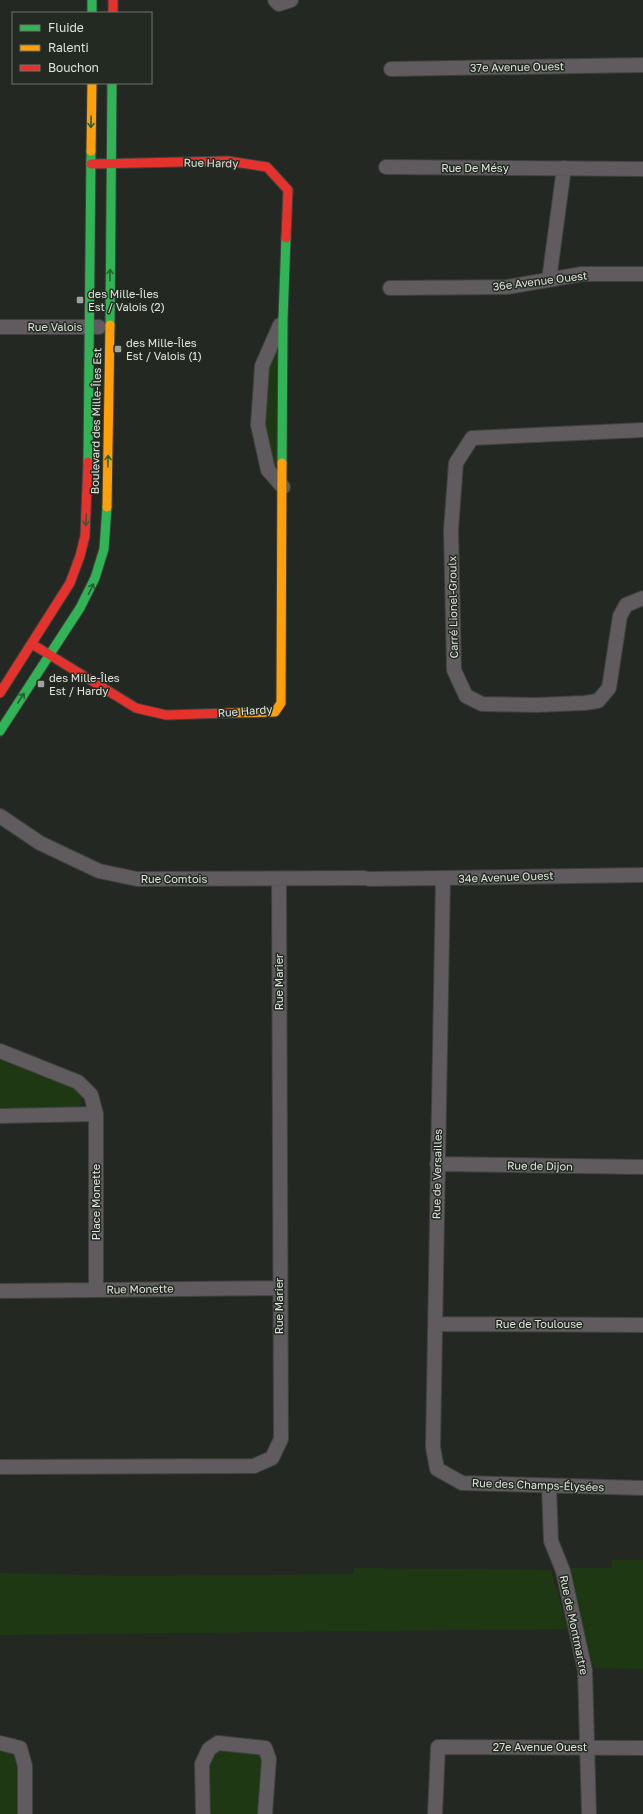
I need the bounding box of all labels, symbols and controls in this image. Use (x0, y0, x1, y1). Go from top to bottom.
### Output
legend (12, 12, 152, 84)
text: Fluide (48, 20, 84, 35)
text: Ralenti (48, 40, 89, 55)
street label: 37e Avenue Ouest (470, 59, 564, 74)
text: Bouchon (48, 60, 99, 75)
one-way arrow (87, 115, 95, 128)
street label: Rue Hardy (184, 156, 238, 169)
street label: Rue De Mésy (441, 161, 509, 174)
street label: 36e Avenue Ouest (492, 268, 588, 293)
one-way arrow (106, 269, 114, 282)
place label: des Mille-Îles Est / Valois (2) (88, 287, 165, 313)
marker: des Mille-Îles Est / Valois (2) (75, 295, 85, 305)
street label: Rue Valois (28, 320, 83, 333)
place label: des Mille-Îles Est / Valois (1) (126, 336, 202, 362)
marker: des Mille-Îles Est / Valois (1) (113, 344, 123, 354)
street label: Boulevard des Mille-Îles Est (88, 348, 103, 494)
one-way arrow (104, 455, 112, 468)
one-way arrow (82, 513, 90, 526)
street label: Carré Lionel-Groulx (445, 556, 460, 658)
one-way arrow (88, 583, 95, 595)
place label: des Mille-Îles Est / Hardy (49, 671, 120, 697)
marker: des Mille-Îles Est / Hardy (36, 679, 46, 689)
one-way arrow (17, 693, 26, 704)
street label: Rue Hardy (217, 702, 273, 719)
street label: 34e Avenue Ouest (458, 868, 554, 885)
street label: Rue Comtois (141, 872, 207, 885)
street label: Rue Marier (272, 953, 285, 1010)
street label: Rue de Versailles (429, 1128, 444, 1219)
street label: Rue de Dijon (507, 1158, 573, 1173)
street label: Place Monette (89, 1164, 102, 1240)
street label: Rue Marier (272, 1277, 285, 1334)
street label: Rue Monette (106, 1281, 174, 1296)
street label: Rue de Toulouse (496, 1317, 582, 1330)
street label: Rue des Champs-Élysées (472, 1476, 605, 1493)
street label: Rue de Montmartre (558, 1574, 591, 1676)
street label: 27e Avenue Ouest (493, 1740, 587, 1753)

